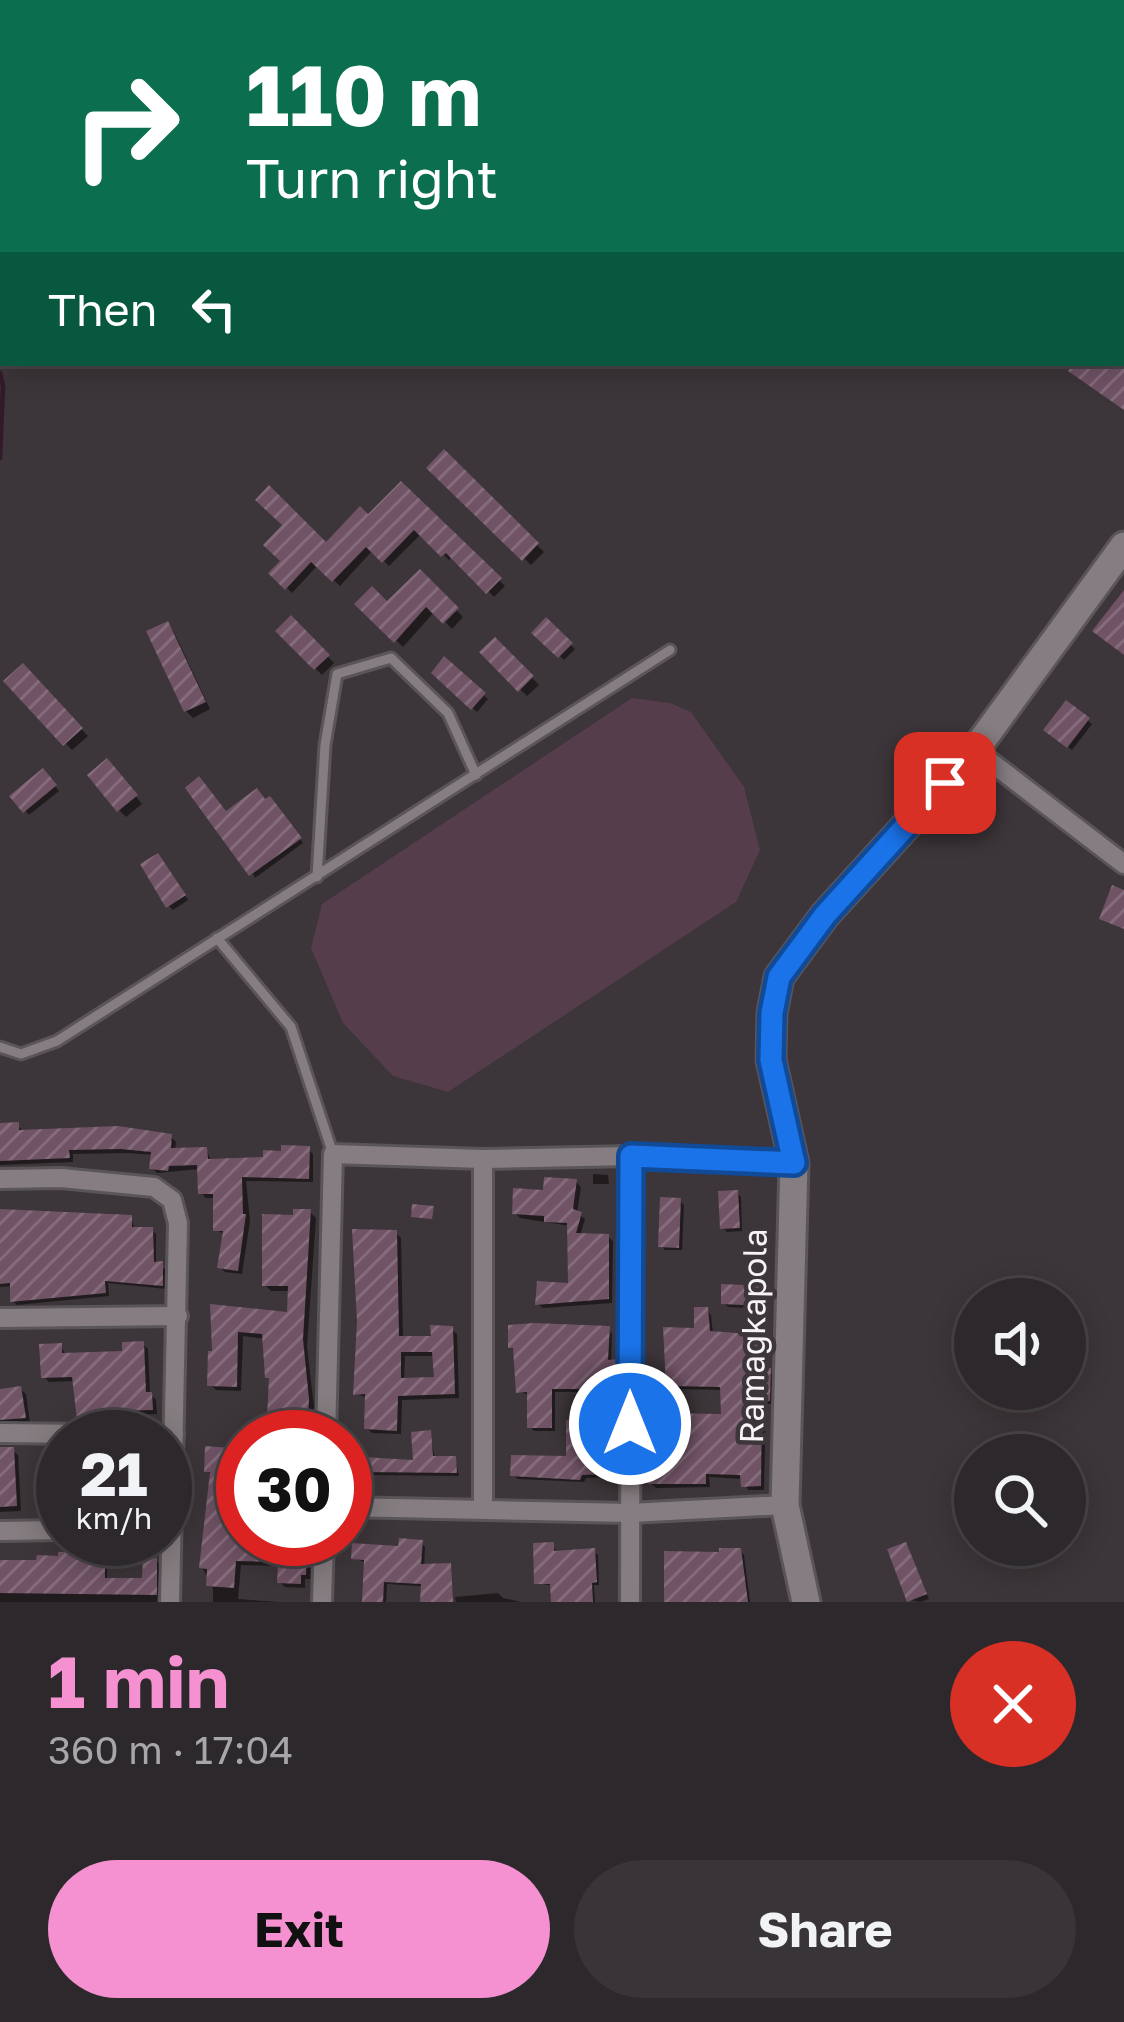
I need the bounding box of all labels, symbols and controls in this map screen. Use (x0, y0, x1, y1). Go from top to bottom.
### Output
text: 110 m (246, 44, 482, 144)
icon: right (48, 48, 204, 204)
text: Turn right (246, 145, 498, 210)
icon: left (181, 276, 247, 342)
text: Then (48, 282, 157, 336)
pin (894, 732, 996, 834)
icon: arrive (912, 750, 978, 816)
street label: Ramagkapola (731, 1228, 774, 1444)
map controls (954, 1278, 1086, 1566)
button: sound (954, 1278, 1086, 1410)
position arrow (567, 1361, 693, 1487)
speed limit sign: 30 (216, 1410, 372, 1566)
button: search (954, 1434, 1086, 1566)
text: 21 (80, 1437, 148, 1509)
text: km/h (76, 1500, 152, 1536)
text: 1 min (48, 1637, 229, 1724)
button: close (950, 1641, 1076, 1767)
text: 360 m · 17:04 (48, 1726, 293, 1773)
button: Exit (48, 1860, 550, 1998)
button: Share (574, 1860, 1076, 1998)

